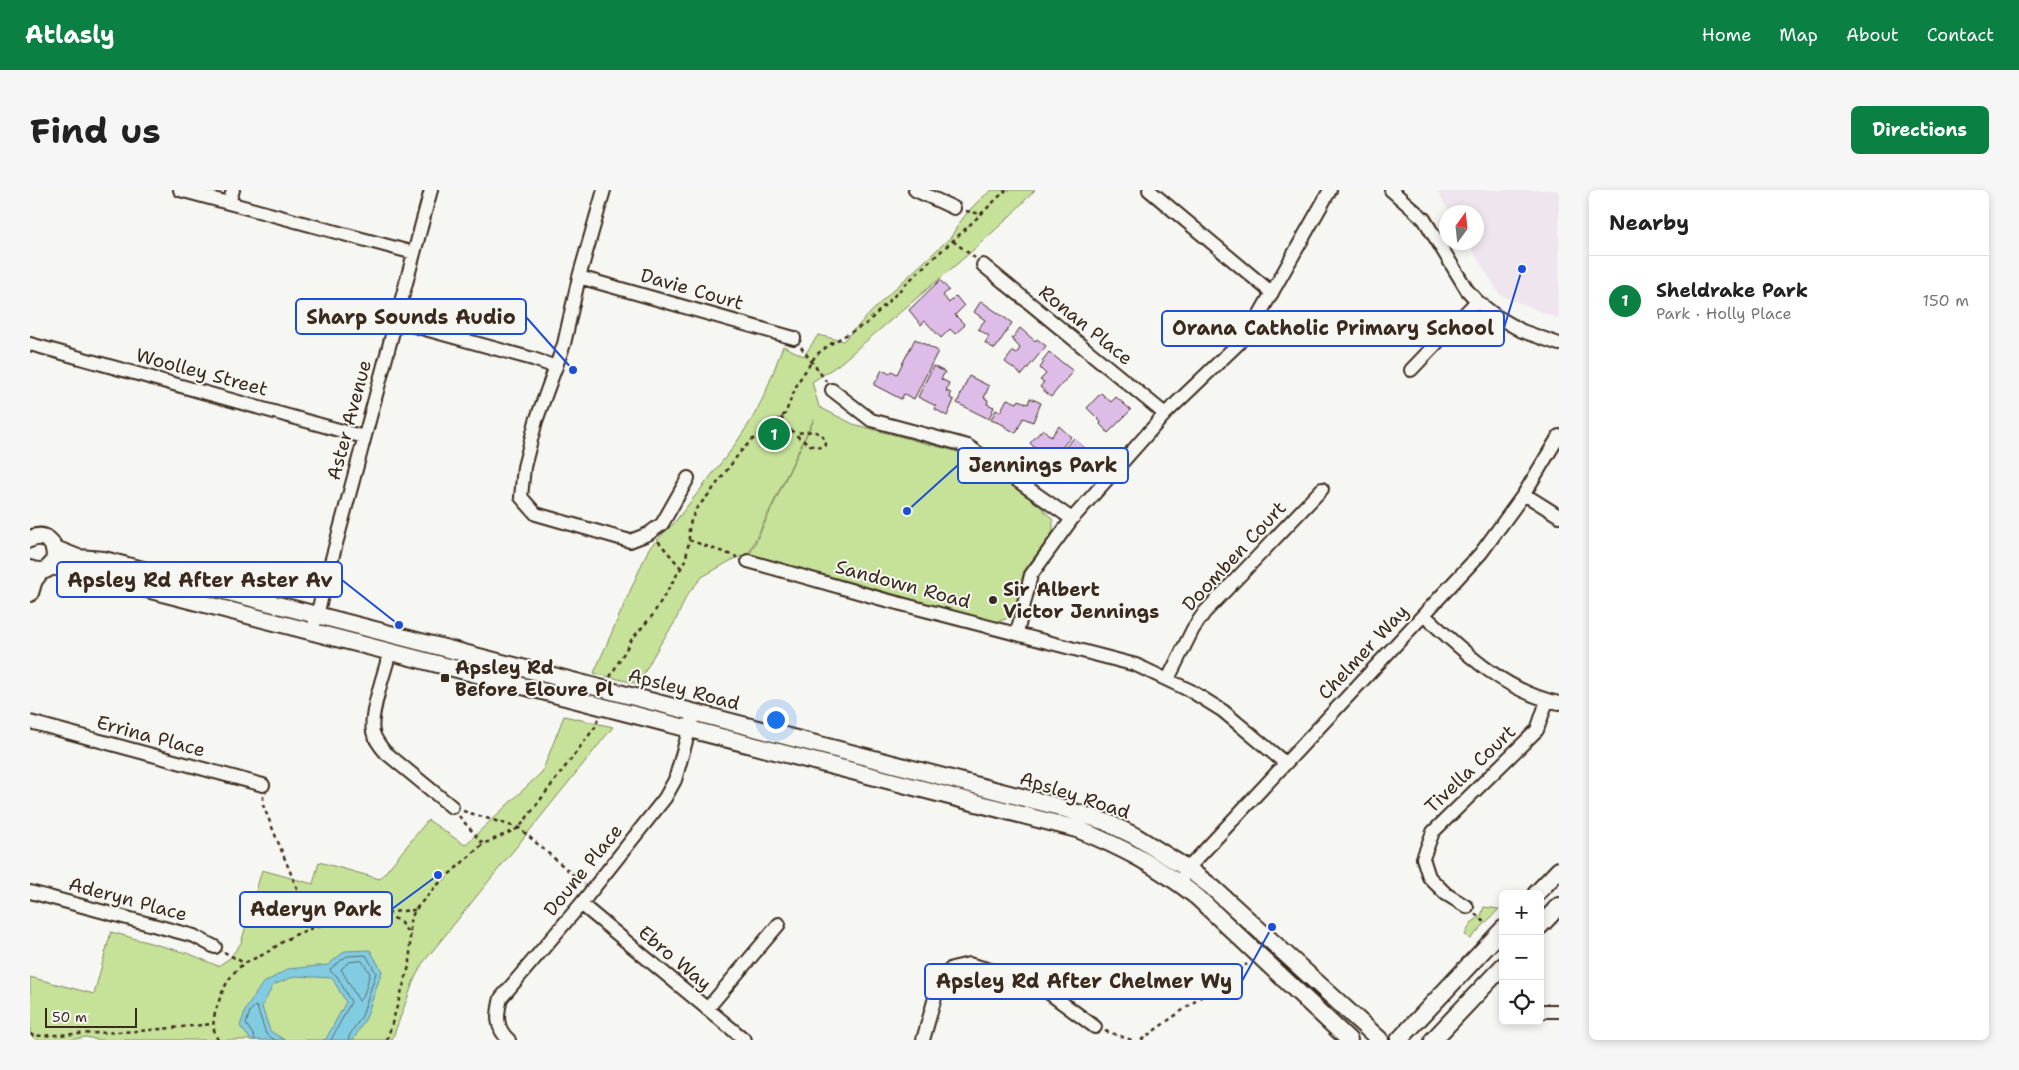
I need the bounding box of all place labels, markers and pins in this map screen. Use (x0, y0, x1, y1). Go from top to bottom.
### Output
callout: Sharp Sounds Audio (296, 299, 526, 334)
callout: Orana Catholic Primary School (1162, 311, 1504, 346)
pin: 1 (758, 415, 790, 453)
callout: Jennings Park (958, 448, 1128, 483)
callout: Apsley Rd After Aster Av (57, 562, 342, 597)
place label: Sir Albert Victor Jennings (1003, 577, 1159, 624)
marker: Sir Albert Victor Jennings (987, 594, 999, 606)
place label: Apsley Rd Before Eloure Pl (455, 655, 614, 702)
marker: Apsley Rd Before Eloure Pl (439, 672, 451, 684)
callout: Aderyn Park (240, 892, 392, 927)
callout: Apsley Rd After Chelmer Wy (925, 964, 1242, 999)

